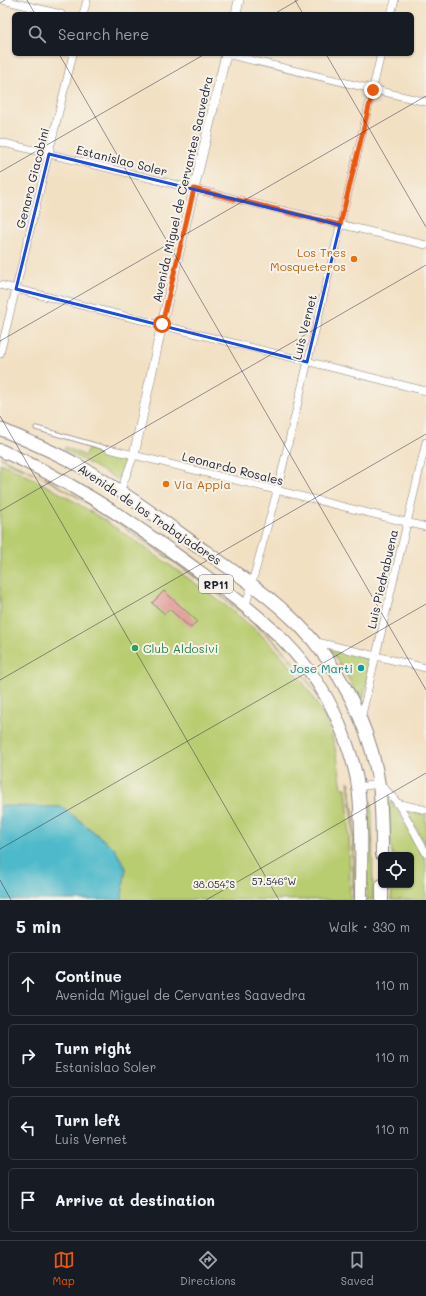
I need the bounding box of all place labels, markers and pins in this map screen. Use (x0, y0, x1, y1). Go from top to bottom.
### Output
place label: Los Tres Mosqueteros (270, 244, 346, 274)
marker: Los Tres Mosqueteros (349, 254, 359, 264)
place label: Via Appia (174, 476, 231, 492)
marker: Via Appia (161, 479, 171, 489)
place label: Club Aldosivi (143, 640, 218, 656)
marker: Club Aldosivi (130, 643, 140, 653)
place label: Jose Marti (290, 660, 353, 676)
marker: Jose Marti (356, 663, 366, 673)

